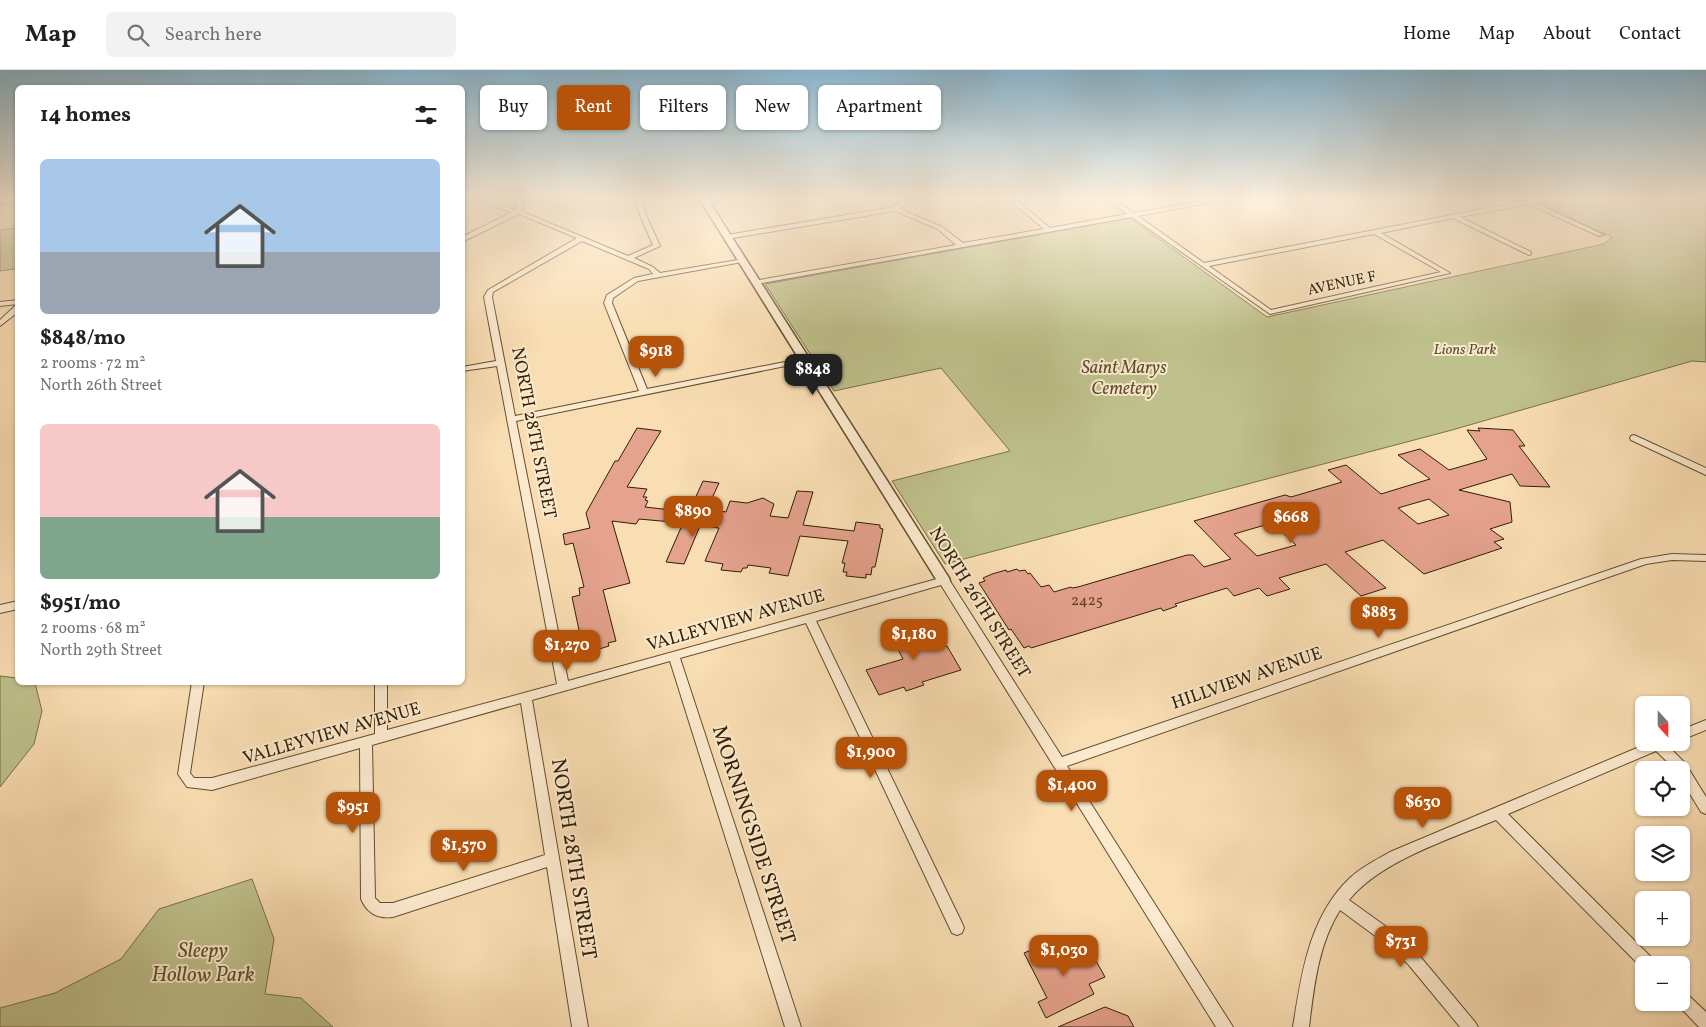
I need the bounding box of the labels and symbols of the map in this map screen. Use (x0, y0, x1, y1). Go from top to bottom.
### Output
street label: AVENUE F (1306, 267, 1378, 301)
pin: $918 (626, 336, 686, 378)
park label: Lions Park (1434, 340, 1496, 361)
street label: NORTH 28TH STREET (504, 345, 562, 521)
pin: $848 (783, 354, 843, 396)
park label: Saint Marys Cemetery (1081, 356, 1167, 402)
pin: $890 (663, 496, 723, 538)
pin: $668 (1261, 502, 1321, 544)
street label: NORTH 26TH STREET (922, 523, 1036, 684)
street label: VALLEYVIEW AVENUE (644, 584, 828, 658)
house number: 2425 (1071, 591, 1103, 612)
pin: $883 (1349, 596, 1409, 639)
pin: $1,180 (873, 618, 955, 661)
pin: $1,270 (526, 630, 608, 672)
street label: HILLVIEW AVENUE (1168, 641, 1326, 717)
north arrow (1635, 696, 1690, 751)
street label: VALLEYVIEW AVENUE (240, 697, 424, 771)
street label: MORNINGSIDE STREET (704, 722, 802, 948)
pin: $1,900 (830, 736, 912, 779)
street label: NORTH 28TH STREET (543, 756, 603, 962)
pin: $1,400 (1031, 770, 1113, 812)
pin: $630 (1393, 786, 1453, 829)
pin: $951 (323, 792, 383, 834)
pin: $1,570 (423, 830, 505, 872)
pin: $731 (1371, 926, 1431, 968)
pin: $1,030 (1023, 934, 1105, 977)
park label: Sleepy Hollow Park (151, 937, 255, 990)

